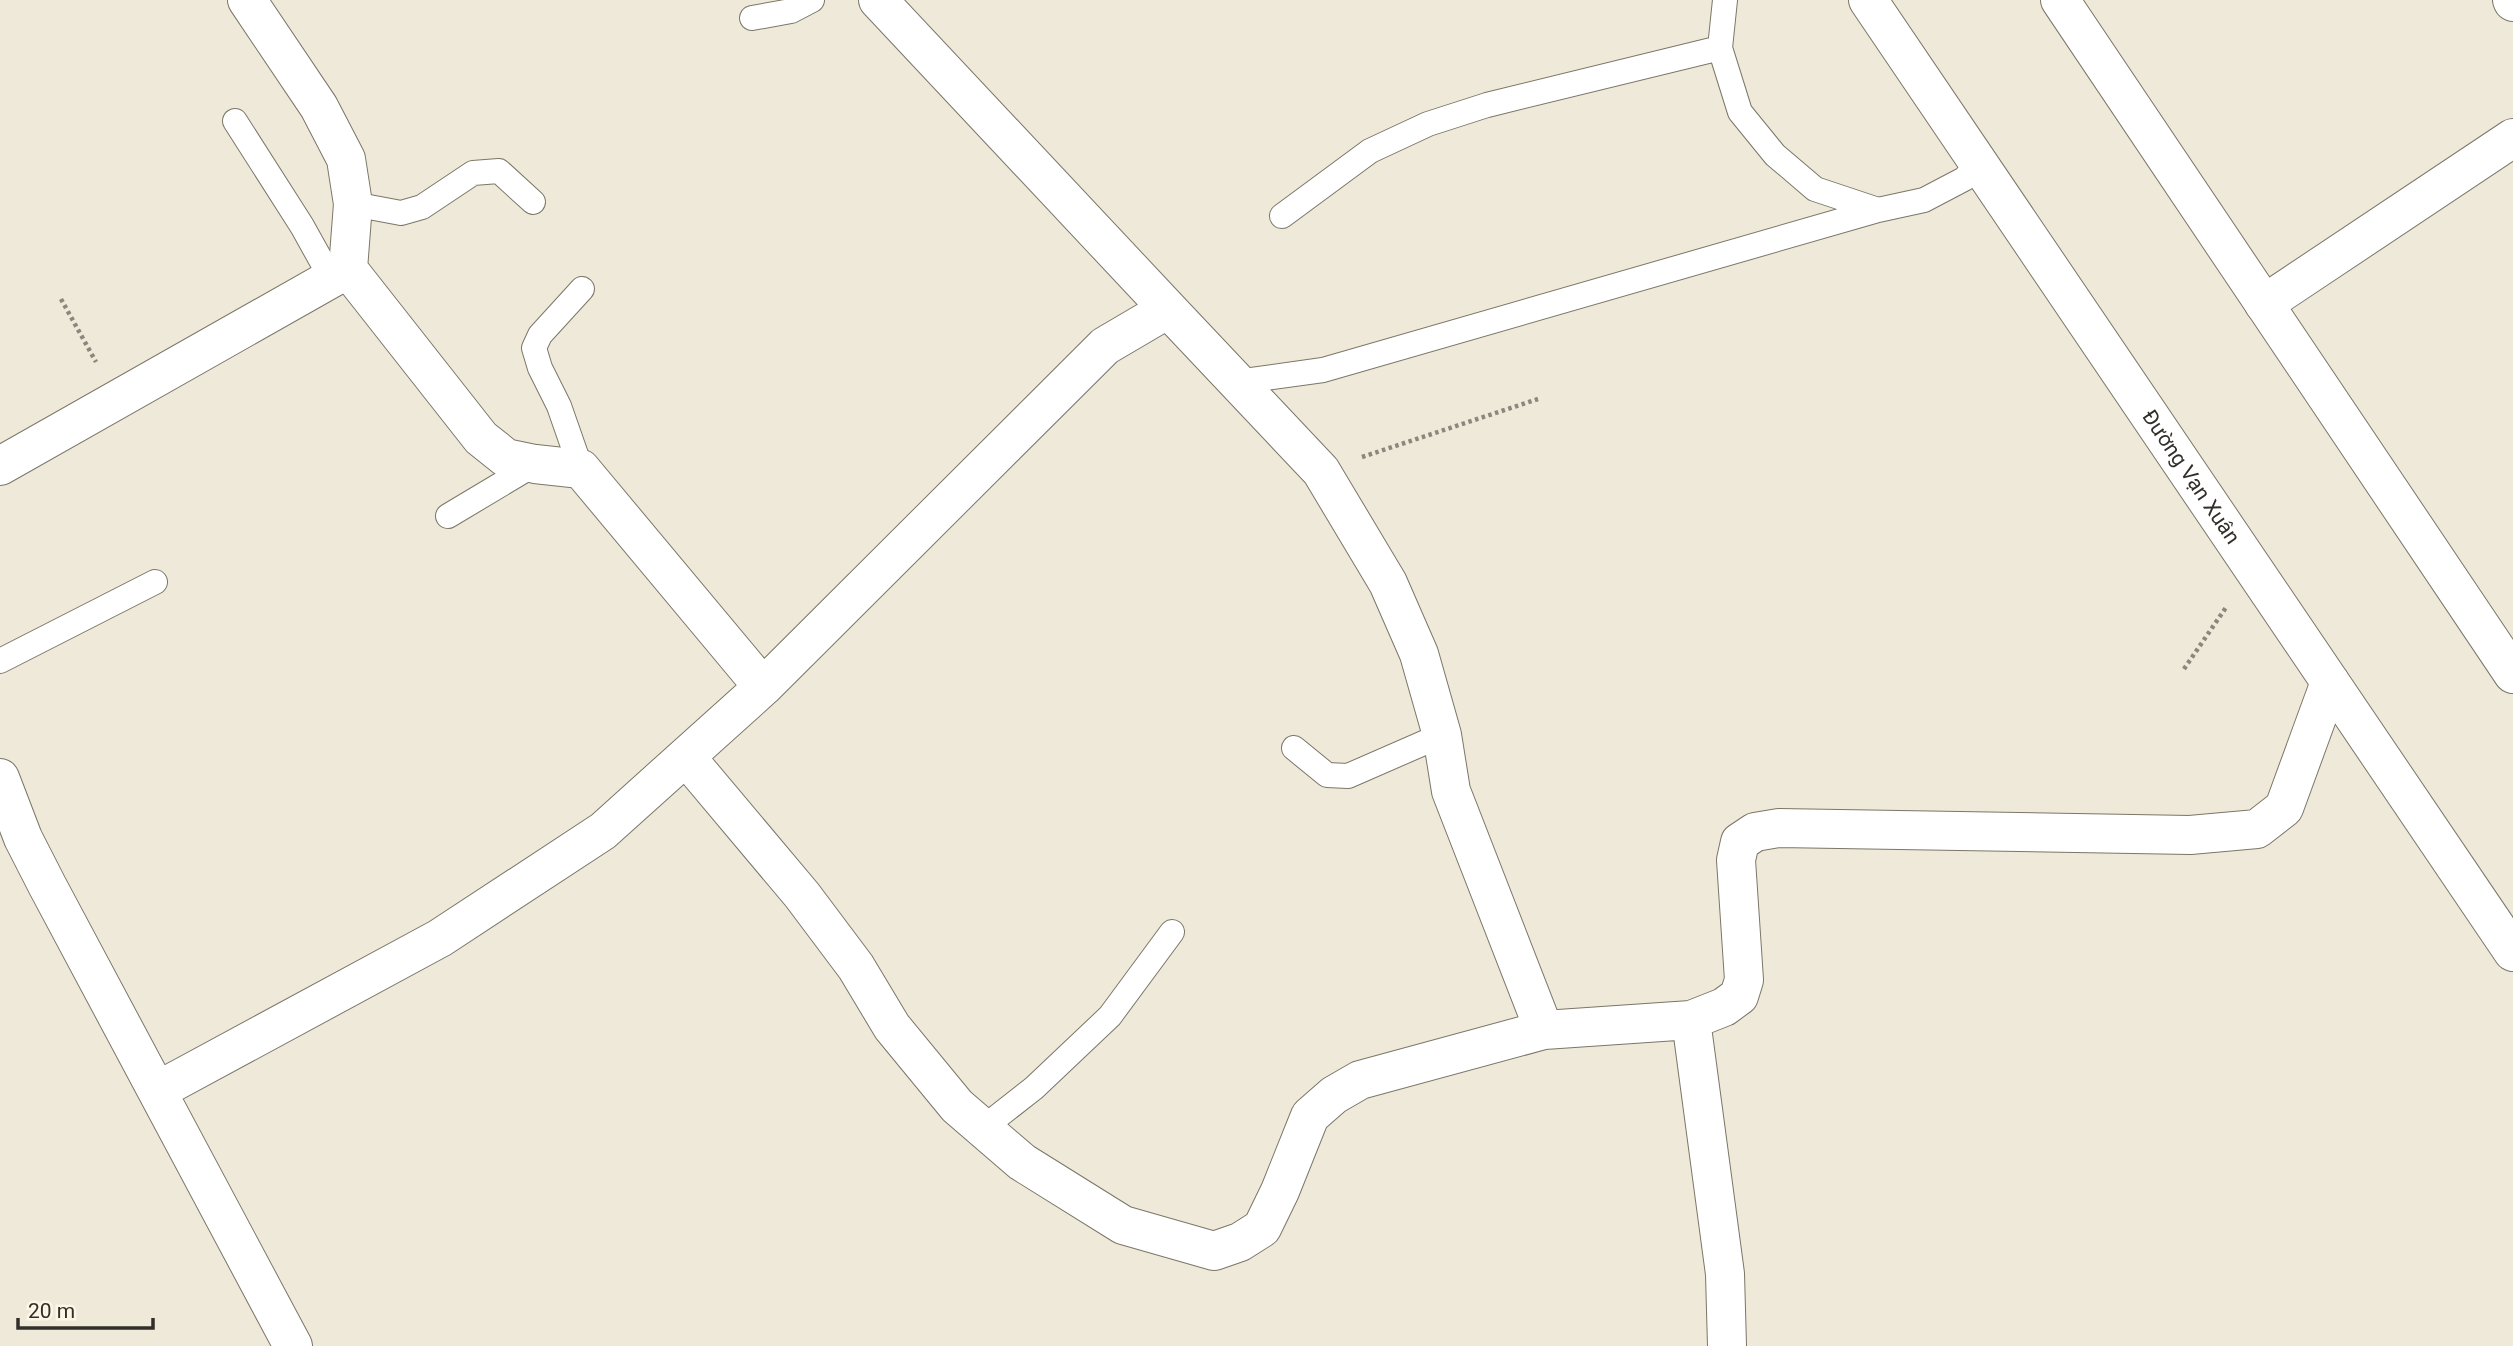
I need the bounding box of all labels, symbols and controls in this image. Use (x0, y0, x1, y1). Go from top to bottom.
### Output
street label: Đường Vạn Xuân (2137, 405, 2245, 548)
scale bar (18, 1286, 152, 1330)
text: 20 m (28, 1299, 75, 1323)

